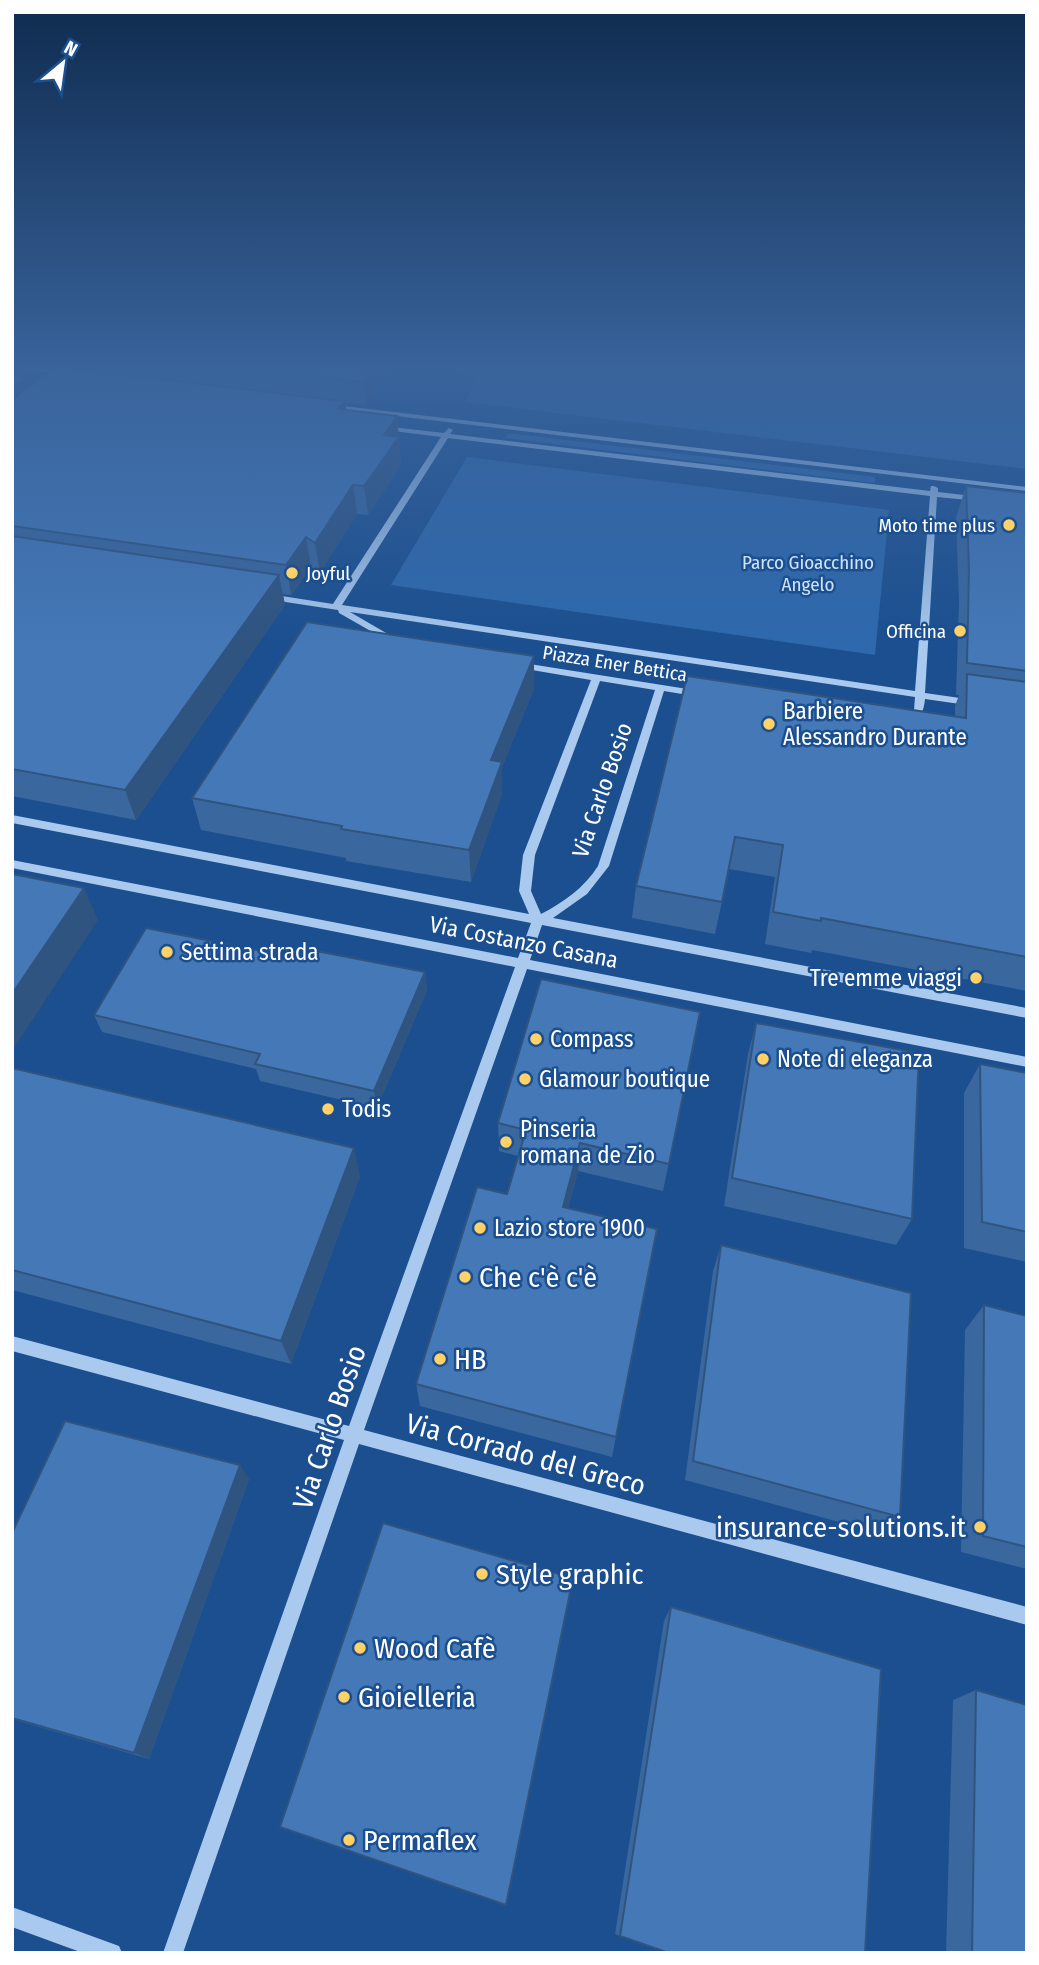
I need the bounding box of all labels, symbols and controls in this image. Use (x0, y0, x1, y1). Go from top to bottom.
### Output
north arrow (28, 28, 98, 98)
text: N (60, 36, 82, 61)
place label: Moto time plus (878, 514, 995, 537)
marker: Moto time plus (1001, 517, 1017, 533)
park label: Parco Gioacchino Angelo (742, 551, 874, 596)
place label: Joyful (306, 562, 350, 585)
marker: Joyful (284, 565, 300, 581)
place label: Officina (886, 620, 946, 643)
marker: Officina (952, 623, 968, 639)
street label: Piazza Ener Bettica (541, 641, 689, 686)
place label: Barbiere Alessandro Durante (783, 697, 967, 751)
marker: Barbiere Alessandro Durante (761, 716, 777, 732)
street label: Via Carlo Bosio (566, 719, 638, 861)
street label: Via Costanzo Casana (427, 910, 621, 974)
place label: Settima strada (181, 938, 319, 966)
marker: Settima strada (159, 944, 175, 960)
place label: Tre emme viaggi (810, 964, 962, 992)
marker: Tre emme viaggi (968, 970, 984, 986)
place label: Compass (550, 1025, 634, 1053)
marker: Compass (528, 1031, 544, 1047)
place label: Note di eleganza (777, 1045, 933, 1073)
marker: Note di eleganza (755, 1051, 771, 1067)
place label: Glamour boutique (539, 1065, 710, 1093)
marker: Glamour boutique (517, 1071, 533, 1087)
place label: Todis (342, 1095, 392, 1123)
marker: Todis (320, 1101, 336, 1117)
place label: Pinseria romana de Zio (520, 1115, 655, 1169)
marker: Pinseria romana de Zio (498, 1134, 514, 1150)
place label: Lazio store 1900 (494, 1214, 645, 1242)
marker: Lazio store 1900 (472, 1220, 488, 1236)
place label: Che c'è c'è (479, 1261, 597, 1294)
marker: Che c'è c'è (457, 1269, 473, 1285)
street label: Via Carlo Bosio (286, 1341, 373, 1514)
place label: HB (454, 1343, 486, 1376)
marker: HB (432, 1351, 448, 1367)
street label: Via Corrado del Greco (403, 1407, 649, 1502)
place label: insurance-solutions.it (716, 1511, 967, 1544)
marker: insurance-solutions.it (972, 1519, 988, 1535)
place label: Style graphic (496, 1558, 644, 1591)
marker: Style graphic (474, 1566, 490, 1582)
place label: Wood Cafè (374, 1632, 496, 1665)
marker: Wood Cafè (352, 1640, 368, 1656)
place label: Gioielleria (358, 1681, 476, 1714)
marker: Gioielleria (336, 1689, 352, 1705)
place label: Permaflex (363, 1824, 477, 1857)
marker: Permaflex (341, 1832, 357, 1848)

